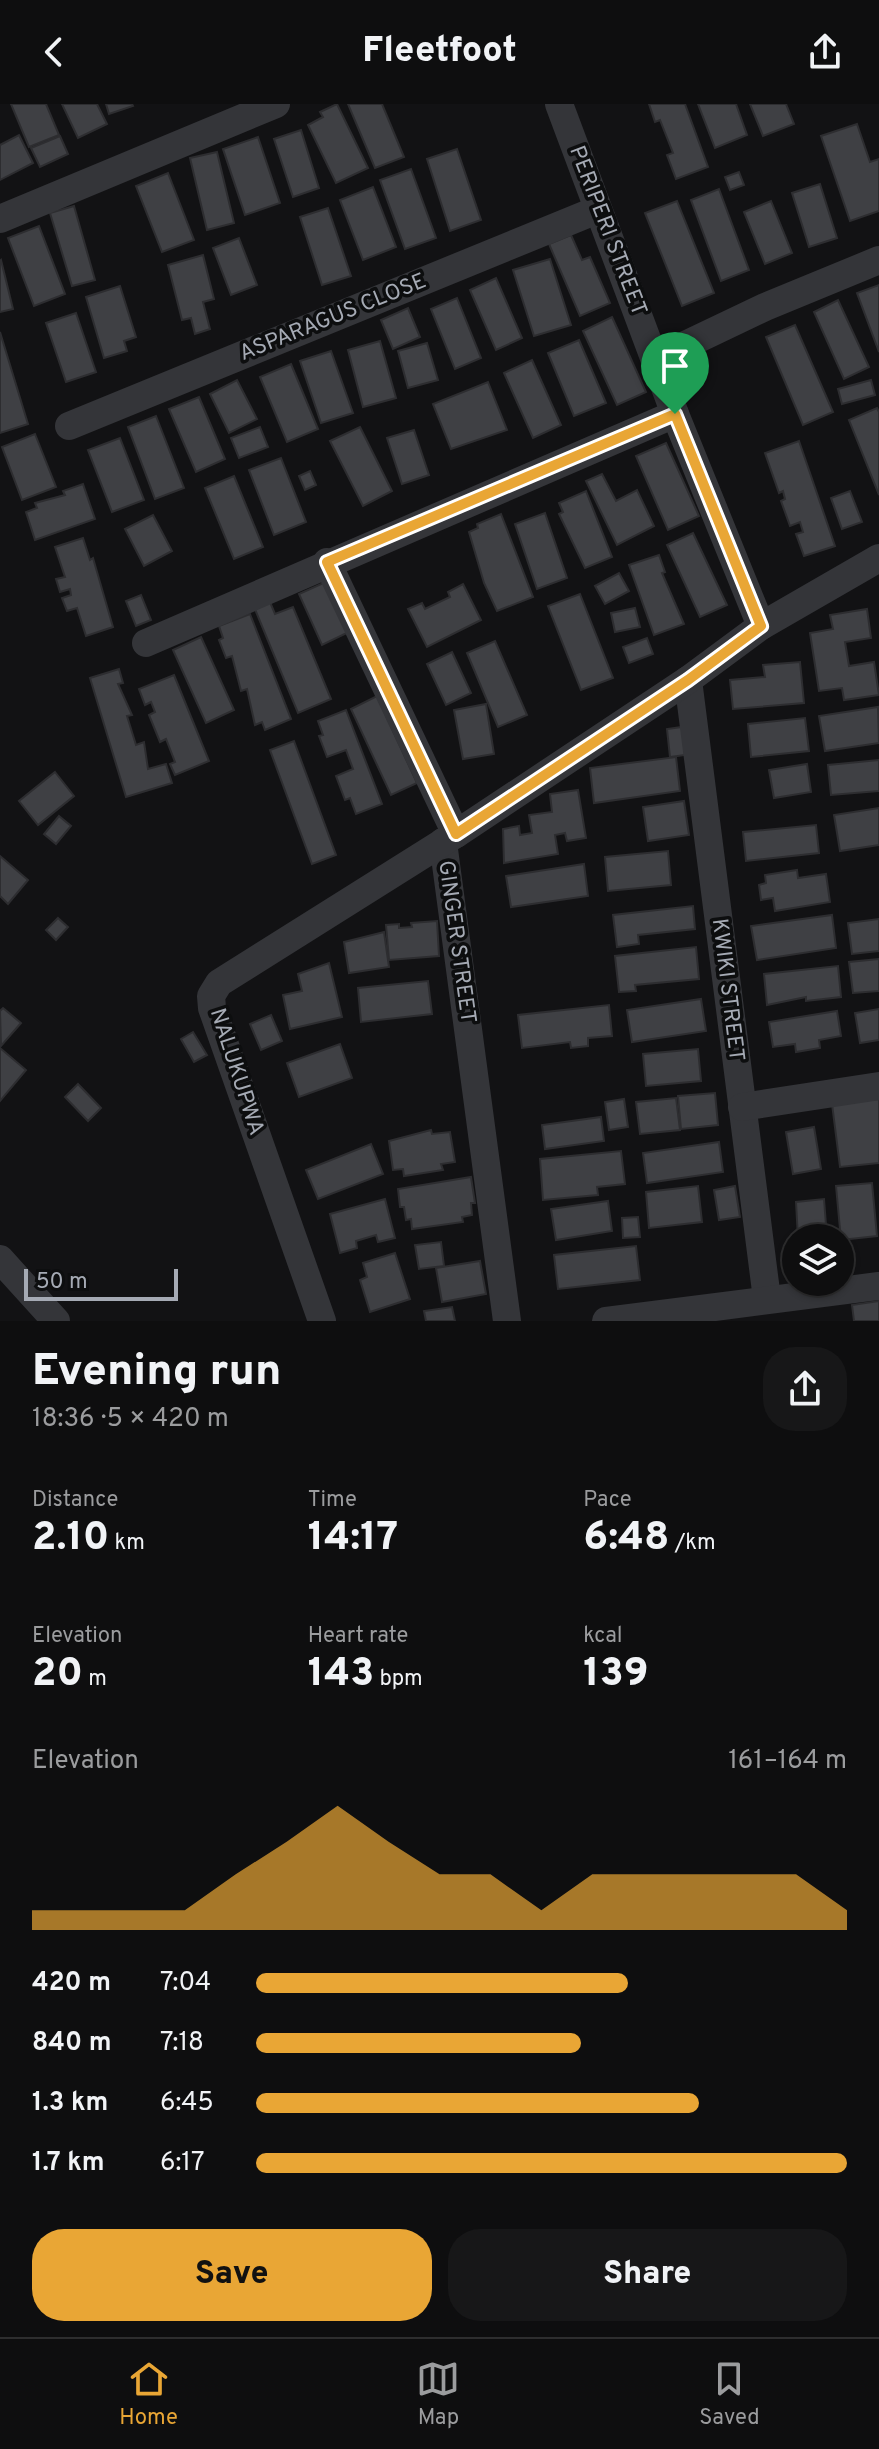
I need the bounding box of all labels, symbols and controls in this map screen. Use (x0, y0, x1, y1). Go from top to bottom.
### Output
text: Fleetfoot (362, 29, 517, 75)
icon: back (32, 30, 76, 74)
icon: share (803, 30, 847, 74)
street label: PERIPERI STREET (562, 142, 652, 320)
street label: ASPARAGUS CLOSE (236, 268, 430, 368)
pin (641, 332, 709, 414)
icon: arrive (653, 344, 697, 388)
street label: GINGER STREET (431, 859, 481, 1025)
street label: KWIKI STREET (705, 917, 749, 1063)
street label: NALUKUPWA (203, 1005, 269, 1139)
map controls (782, 1224, 854, 1296)
button: layers (782, 1224, 854, 1296)
scale bar (24, 1265, 178, 1301)
text: 50 m (36, 1269, 88, 1296)
text: Evening run (32, 1345, 281, 1401)
button: share (763, 1347, 847, 1431)
text: 18:36 · 5 × 420 m (32, 1403, 229, 1436)
text: Distance (32, 1487, 118, 1514)
text: Time (308, 1487, 357, 1514)
text: Pace (583, 1487, 632, 1514)
text: 2.10 (32, 1514, 109, 1564)
text: 14:17 (308, 1514, 398, 1564)
text: 6:48 (583, 1514, 670, 1564)
text: km (109, 1530, 145, 1557)
text: /km (670, 1530, 716, 1557)
text: Elevation (32, 1623, 122, 1650)
text: Heart rate (308, 1623, 408, 1650)
text: kcal (583, 1623, 622, 1650)
text: 20 (32, 1650, 83, 1700)
text: 143 (308, 1650, 374, 1700)
text: 139 (583, 1650, 649, 1700)
text: m (83, 1666, 107, 1693)
text: bpm (374, 1666, 423, 1693)
text: Elevation (32, 1745, 139, 1778)
text: 161–164 m (728, 1745, 847, 1778)
text: 420 m (32, 1967, 111, 2000)
text: 7:04 (160, 1967, 211, 2000)
text: 840 m (32, 2027, 111, 2060)
text: 7:18 (160, 2027, 204, 2060)
text: 1.3 km (32, 2087, 108, 2120)
text: 6:45 (160, 2087, 214, 2120)
text: 1.7 km (32, 2147, 105, 2180)
text: 6:17 (160, 2147, 205, 2180)
button: Save (32, 2229, 432, 2321)
button: Share (448, 2229, 847, 2321)
tab: Home (119, 2357, 178, 2432)
tab: Map (416, 2357, 460, 2432)
tab: Saved (699, 2357, 760, 2432)

